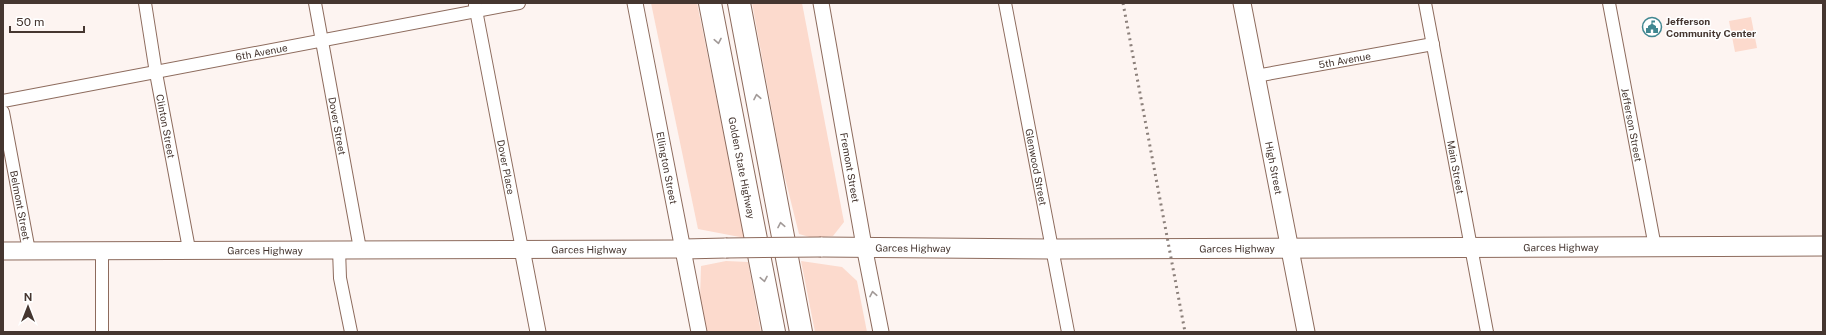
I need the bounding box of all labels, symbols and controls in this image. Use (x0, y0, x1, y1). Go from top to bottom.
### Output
scale bar (10, 8, 84, 34)
text: 50 m (16, 15, 44, 29)
place label: Jefferson Community Center (1666, 15, 1756, 39)
public building icon: Jefferson Community Center (1641, 16, 1663, 38)
one-way arrow (713, 38, 721, 44)
street label: 6th Avenue (234, 41, 289, 63)
street label: 5th Avenue (1317, 49, 1372, 71)
street label: Jefferson Street (1619, 87, 1645, 163)
street label: Clinton Street (154, 93, 178, 159)
one-way arrow (753, 94, 761, 100)
street label: Dover Street (326, 96, 349, 156)
street label: Golden State Highway (726, 116, 758, 221)
street label: Glenwood Street (1023, 128, 1050, 207)
street label: Ellington Street (654, 131, 680, 205)
street label: Fremont Street (838, 131, 862, 204)
street label: Dover Place (495, 139, 517, 196)
street label: Main Street (1445, 139, 1467, 195)
street label: High Street (1263, 140, 1285, 196)
street label: Belmont Street (8, 169, 33, 241)
one-way arrow (777, 222, 785, 228)
street label: Garces Highway (875, 241, 952, 254)
street label: Garces Highway (1523, 241, 1599, 253)
street label: Garces Highway (1199, 242, 1275, 254)
street label: Garces Highway (551, 243, 627, 255)
street label: Garces Highway (227, 244, 303, 256)
one-way arrow (759, 276, 767, 282)
north arrow (8, 287, 48, 327)
text: N (24, 291, 32, 303)
one-way arrow (869, 291, 878, 297)

